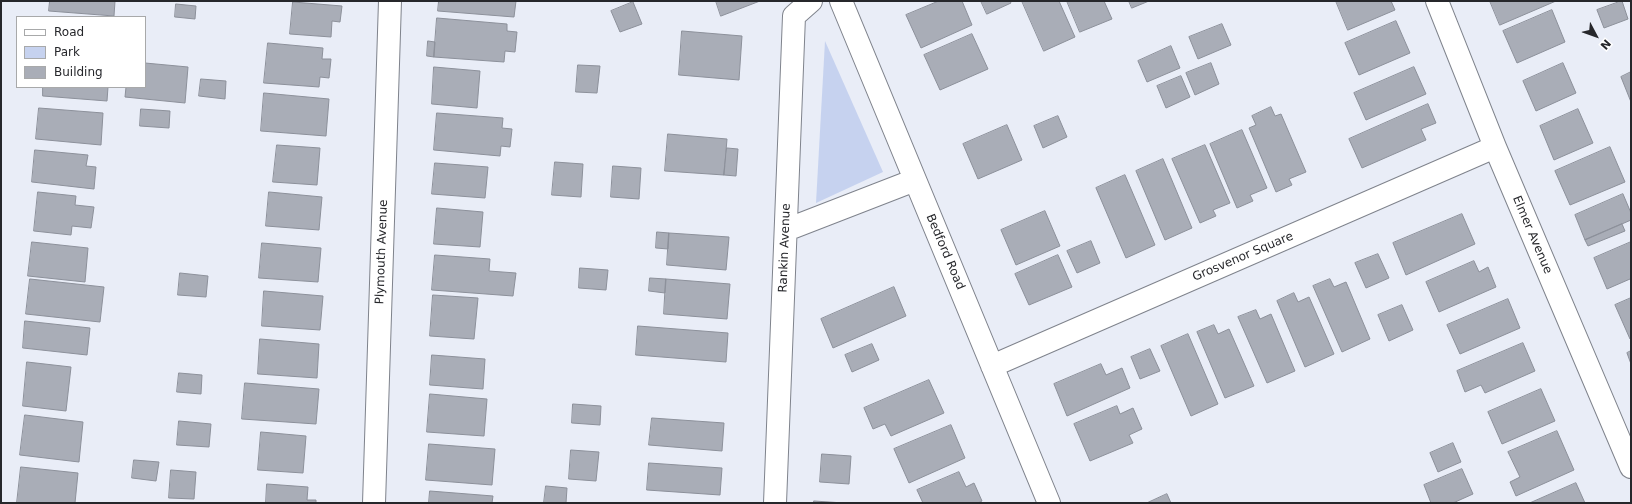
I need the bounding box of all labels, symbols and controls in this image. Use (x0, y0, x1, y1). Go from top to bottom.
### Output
legend (16, 16, 146, 88)
north arrow (1576, 16, 1616, 56)
text: Road (54, 25, 84, 39)
text: N (1598, 36, 1613, 52)
text: Park (54, 45, 80, 59)
text: Building (54, 65, 103, 79)
street label: Elmer Avenue (1509, 194, 1555, 276)
street label: Plymouth Avenue (373, 199, 391, 305)
street label: Rankin Avenue (776, 203, 794, 293)
street label: Bedford Road (923, 212, 967, 292)
street label: Grosvenor Square (1190, 229, 1296, 285)

